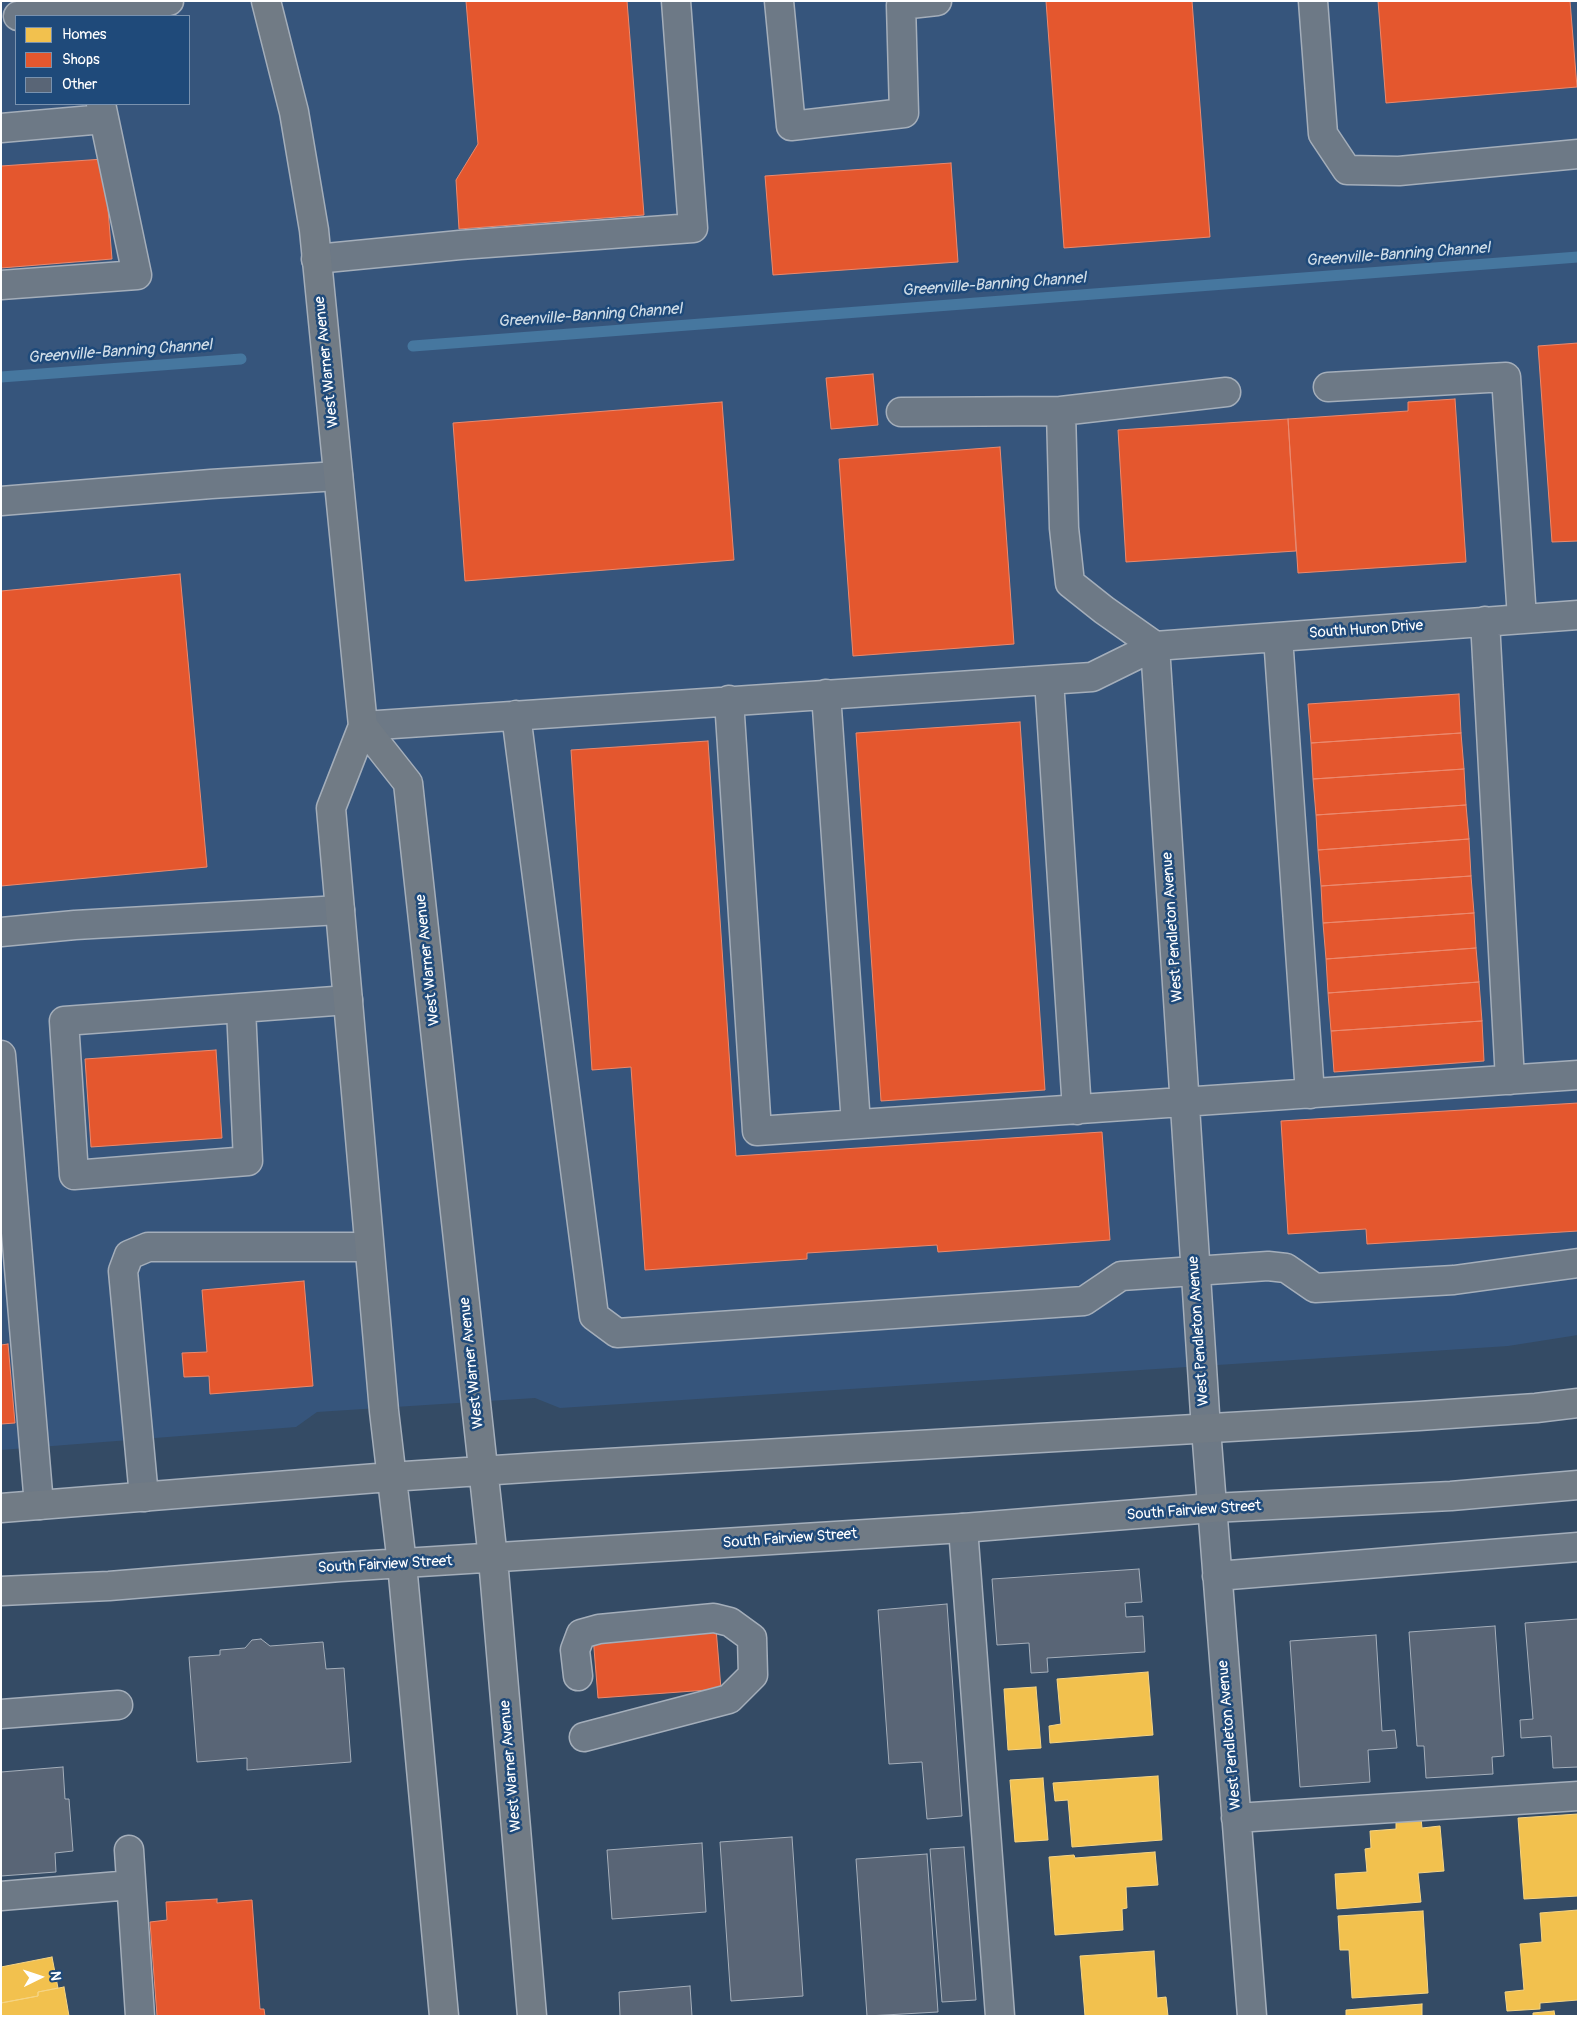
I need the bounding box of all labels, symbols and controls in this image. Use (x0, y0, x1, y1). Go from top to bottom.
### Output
legend (15, 15, 190, 105)
text: Homes (62, 25, 107, 44)
text: Shops (62, 50, 100, 69)
text: Other (62, 75, 97, 94)
water label: Greenville-Banning Channel (1305, 239, 1491, 271)
water label: Greenville-Banning Channel (901, 269, 1087, 301)
street label: West Warner Avenue (311, 295, 343, 429)
water label: Greenville-Banning Channel (497, 300, 683, 332)
water label: Greenville-Banning Channel (27, 336, 213, 368)
street label: South Huron Drive (1308, 617, 1424, 643)
street label: West Pendleton Avenue (1159, 851, 1187, 1003)
street label: West Warner Avenue (412, 893, 444, 1027)
street label: West Pendleton Avenue (1185, 1255, 1213, 1407)
street label: West Warner Avenue (456, 1296, 488, 1430)
street label: South Fairview Street (1126, 1497, 1262, 1525)
street label: South Fairview Street (722, 1525, 858, 1553)
street label: South Fairview Street (317, 1552, 453, 1578)
street label: West Pendleton Avenue (1214, 1659, 1246, 1811)
street label: West Warner Avenue (496, 1699, 526, 1833)
north arrow (15, 1952, 65, 2002)
text: N (47, 1971, 64, 1981)

